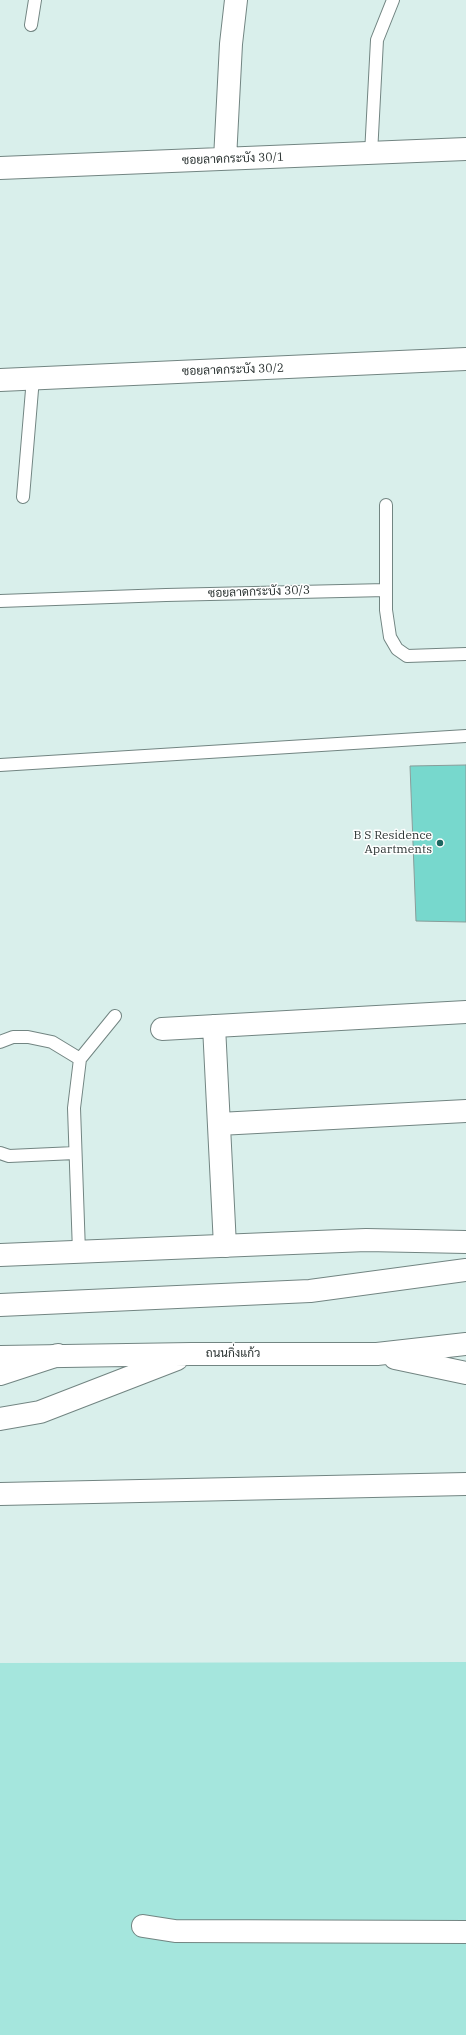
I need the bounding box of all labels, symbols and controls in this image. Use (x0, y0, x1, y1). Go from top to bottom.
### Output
street label: ซอยลาดกระบัง 30/1 (182, 150, 284, 168)
street label: ซอยลาดกระบัง 30/2 (182, 361, 284, 379)
street label: ซอยลาดกระบัง 30/3 (208, 583, 310, 601)
place label: B S Residence Apartments (353, 829, 432, 857)
marker: B S Residence Apartments (435, 838, 445, 848)
street label: ถนนกิ่งแก้ว (206, 1347, 260, 1361)

